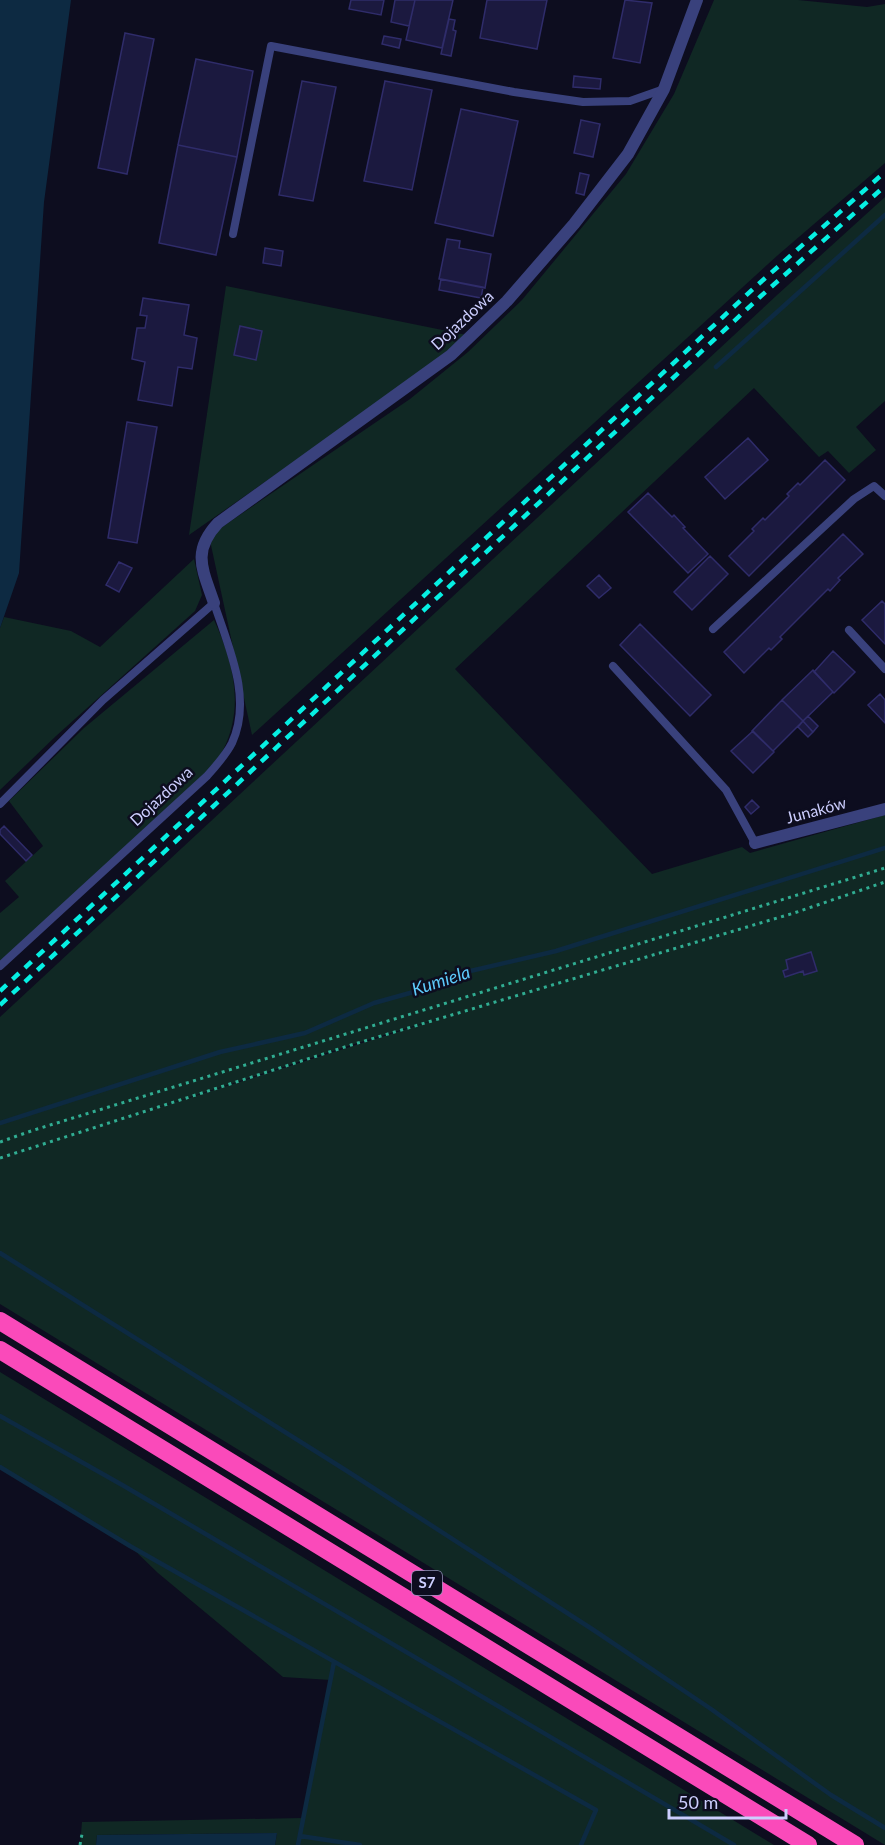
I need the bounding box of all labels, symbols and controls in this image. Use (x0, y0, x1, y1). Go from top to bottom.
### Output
street label: Dojazdowa (427, 286, 497, 353)
street label: Dojazdowa (126, 762, 196, 829)
street label: Junaków (784, 792, 848, 827)
water label: Kumiela (409, 960, 473, 1000)
road number: S7 (412, 1571, 442, 1595)
scale bar (669, 1782, 786, 1820)
text: 50 m (678, 1791, 718, 1813)

